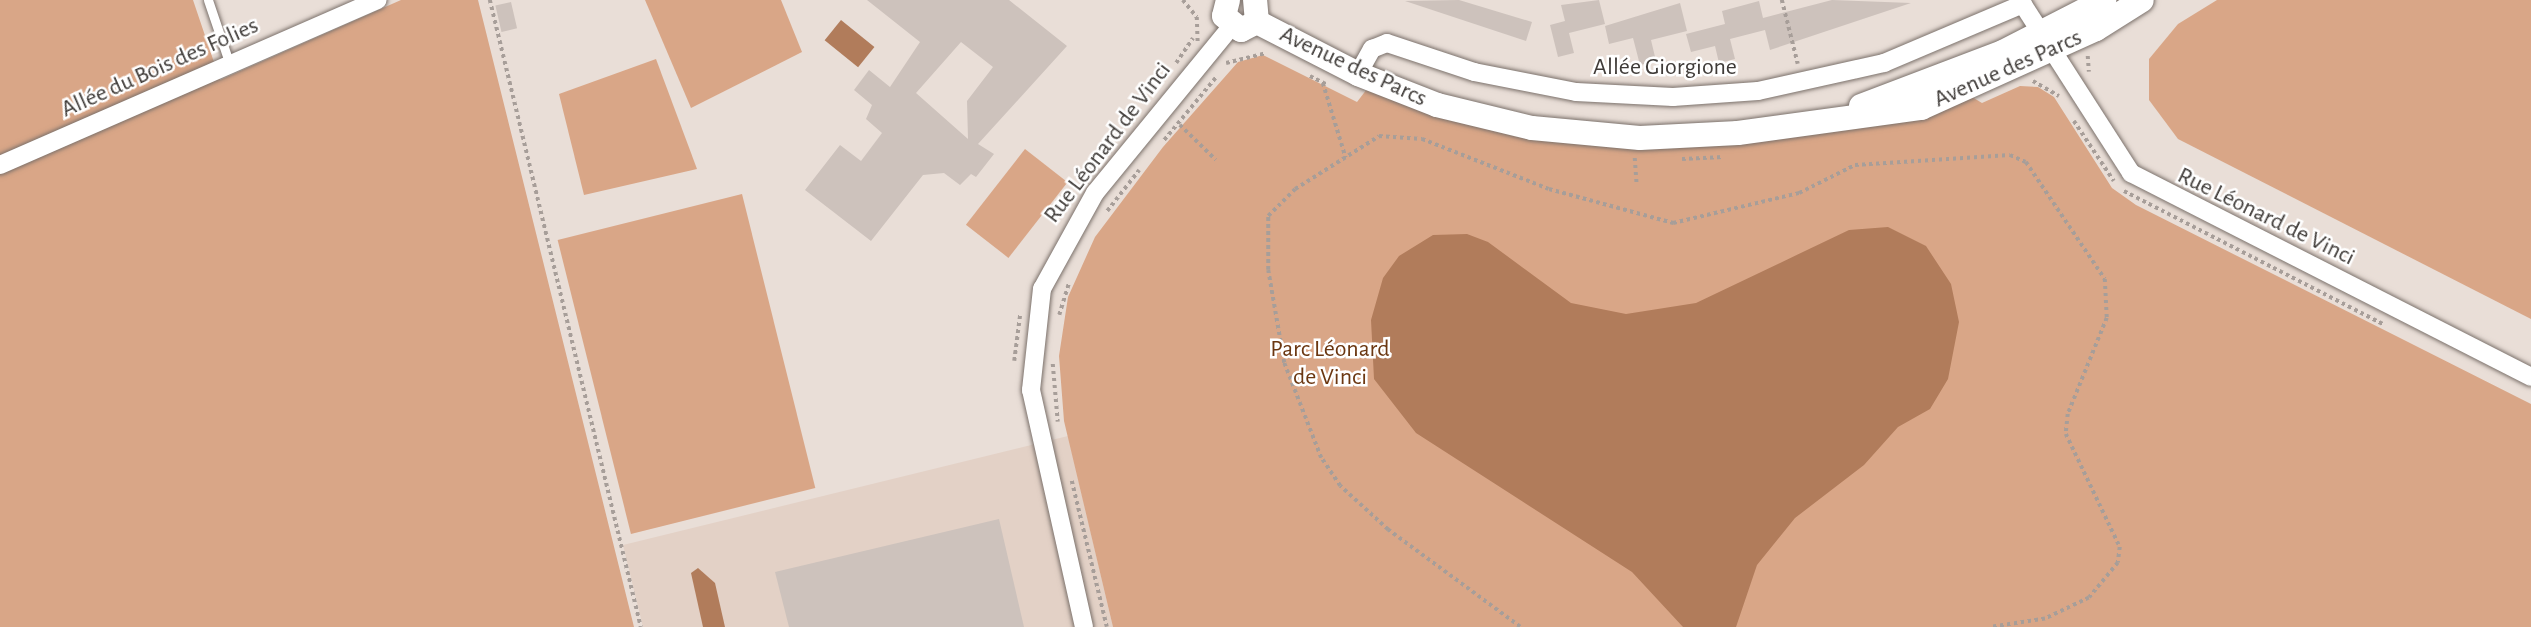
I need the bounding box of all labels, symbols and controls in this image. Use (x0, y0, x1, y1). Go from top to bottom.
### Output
street label: Allée du Bois des Folies (57, 12, 263, 124)
street label: Avenue des Parcs (1275, 20, 1431, 114)
street label: Avenue des Parcs (1930, 24, 2086, 114)
street label: Allée Giorgione (1593, 54, 1737, 82)
street label: Rue Léonard de Vinci (1038, 57, 1178, 229)
street label: Rue Léonard de Vinci (2173, 162, 2359, 272)
park label: Parc Léonard de Vinci (1270, 336, 1390, 392)

